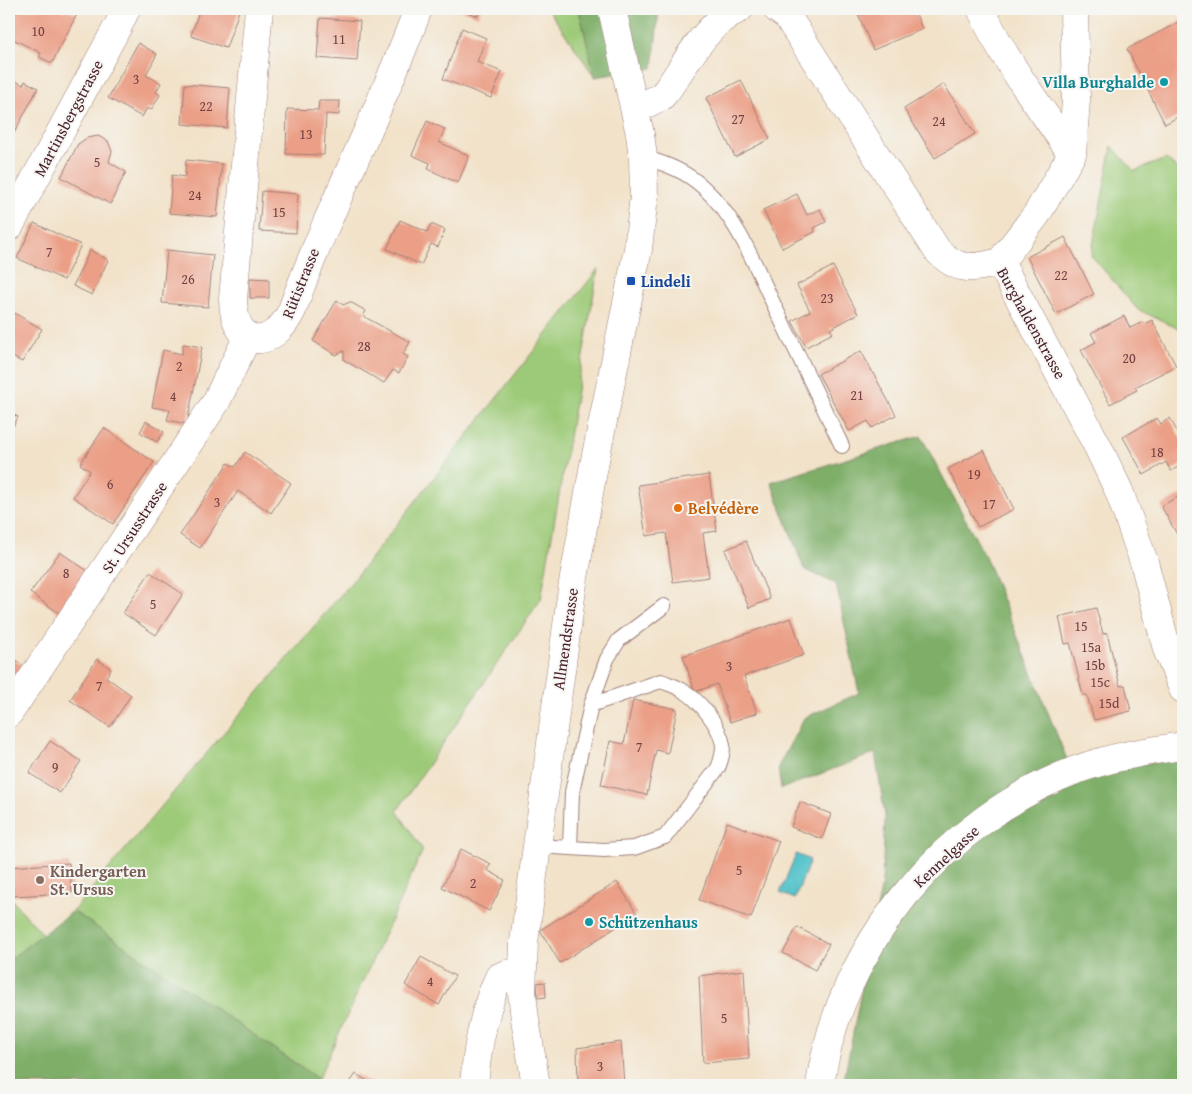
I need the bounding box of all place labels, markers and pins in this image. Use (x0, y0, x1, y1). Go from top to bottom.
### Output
place label: Villa Burghalde (1042, 70, 1154, 94)
marker: Villa Burghalde (1158, 76, 1170, 88)
place label: Lindeli (641, 269, 691, 293)
marker: Lindeli (625, 275, 637, 287)
place label: Belvédère (688, 496, 759, 520)
marker: Belvédère (672, 502, 684, 514)
place label: Kindergarten St. Ursus (50, 859, 147, 901)
marker: Kindergarten St. Ursus (34, 874, 46, 886)
place label: Schützenhaus (599, 910, 698, 934)
marker: Schützenhaus (583, 916, 595, 928)

